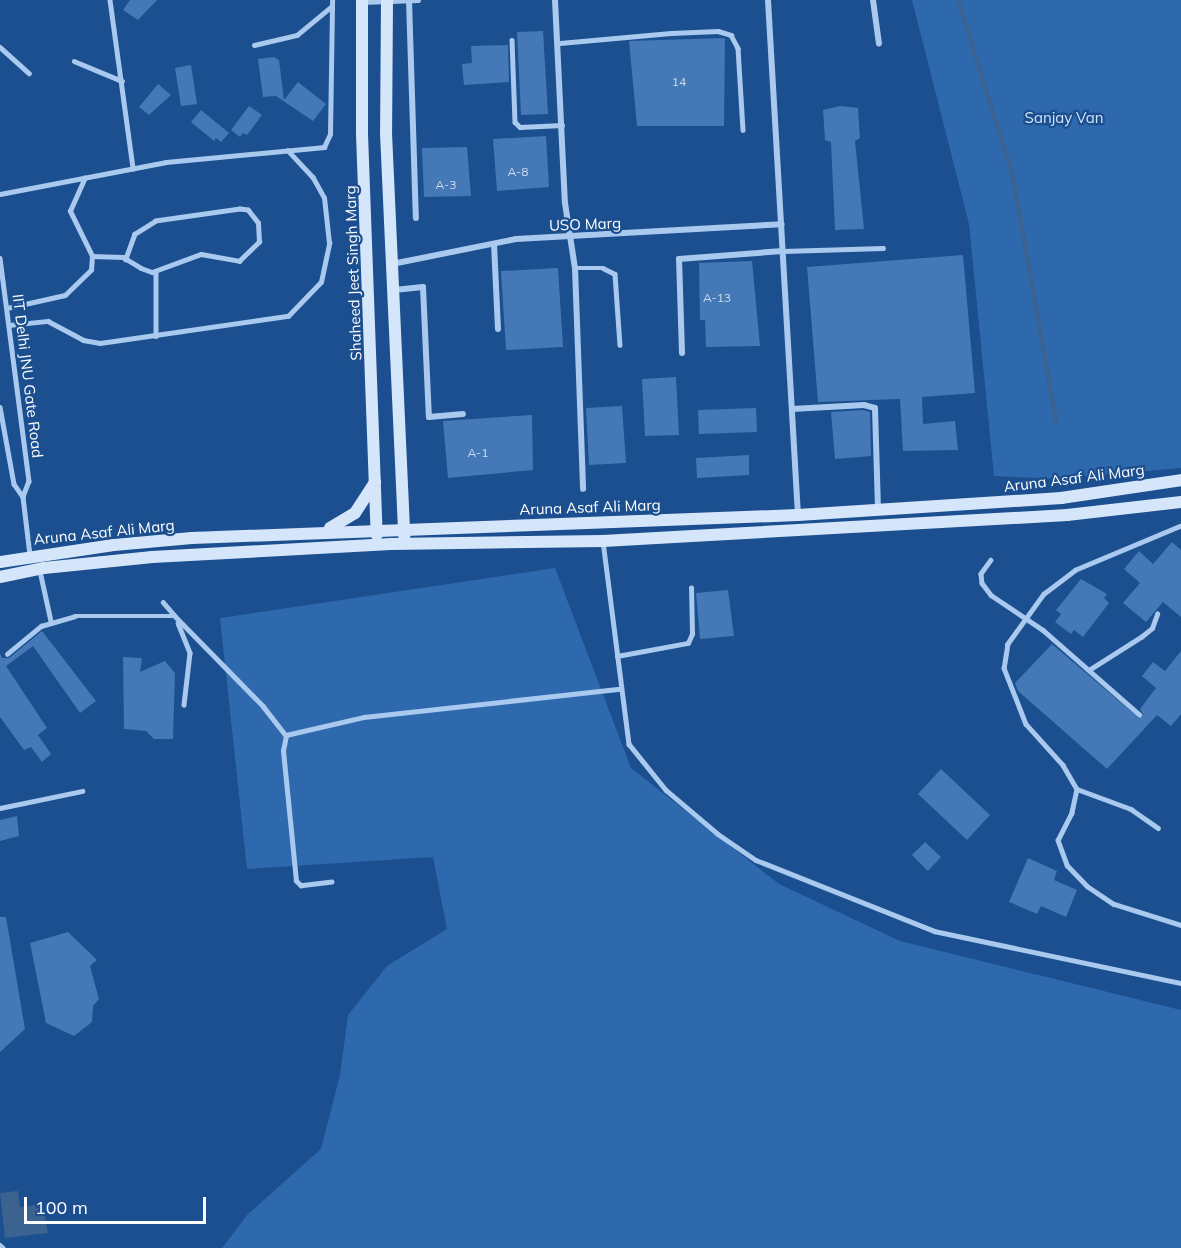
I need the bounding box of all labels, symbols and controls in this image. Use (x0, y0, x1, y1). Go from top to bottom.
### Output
house number: 14 (672, 75, 686, 89)
park label: Sanjay Van (1025, 109, 1103, 127)
house number: A-8 (508, 165, 528, 179)
house number: A-3 (436, 178, 456, 192)
street label: Shaheed Jeet Singh Marg (341, 185, 365, 361)
street label: USO Marg (549, 214, 621, 234)
house number: A-13 (703, 291, 731, 305)
street label: IIT Delhi JNU Gate Road (9, 293, 47, 459)
house number: A-1 (468, 446, 488, 460)
street label: Aruna Asaf Ali Marg (1003, 460, 1145, 496)
street label: Aruna Asaf Ali Marg (519, 496, 661, 518)
street label: Aruna Asaf Ali Marg (33, 516, 175, 548)
scale bar (27, 1185, 208, 1223)
text: 100 m (35, 1196, 88, 1219)

